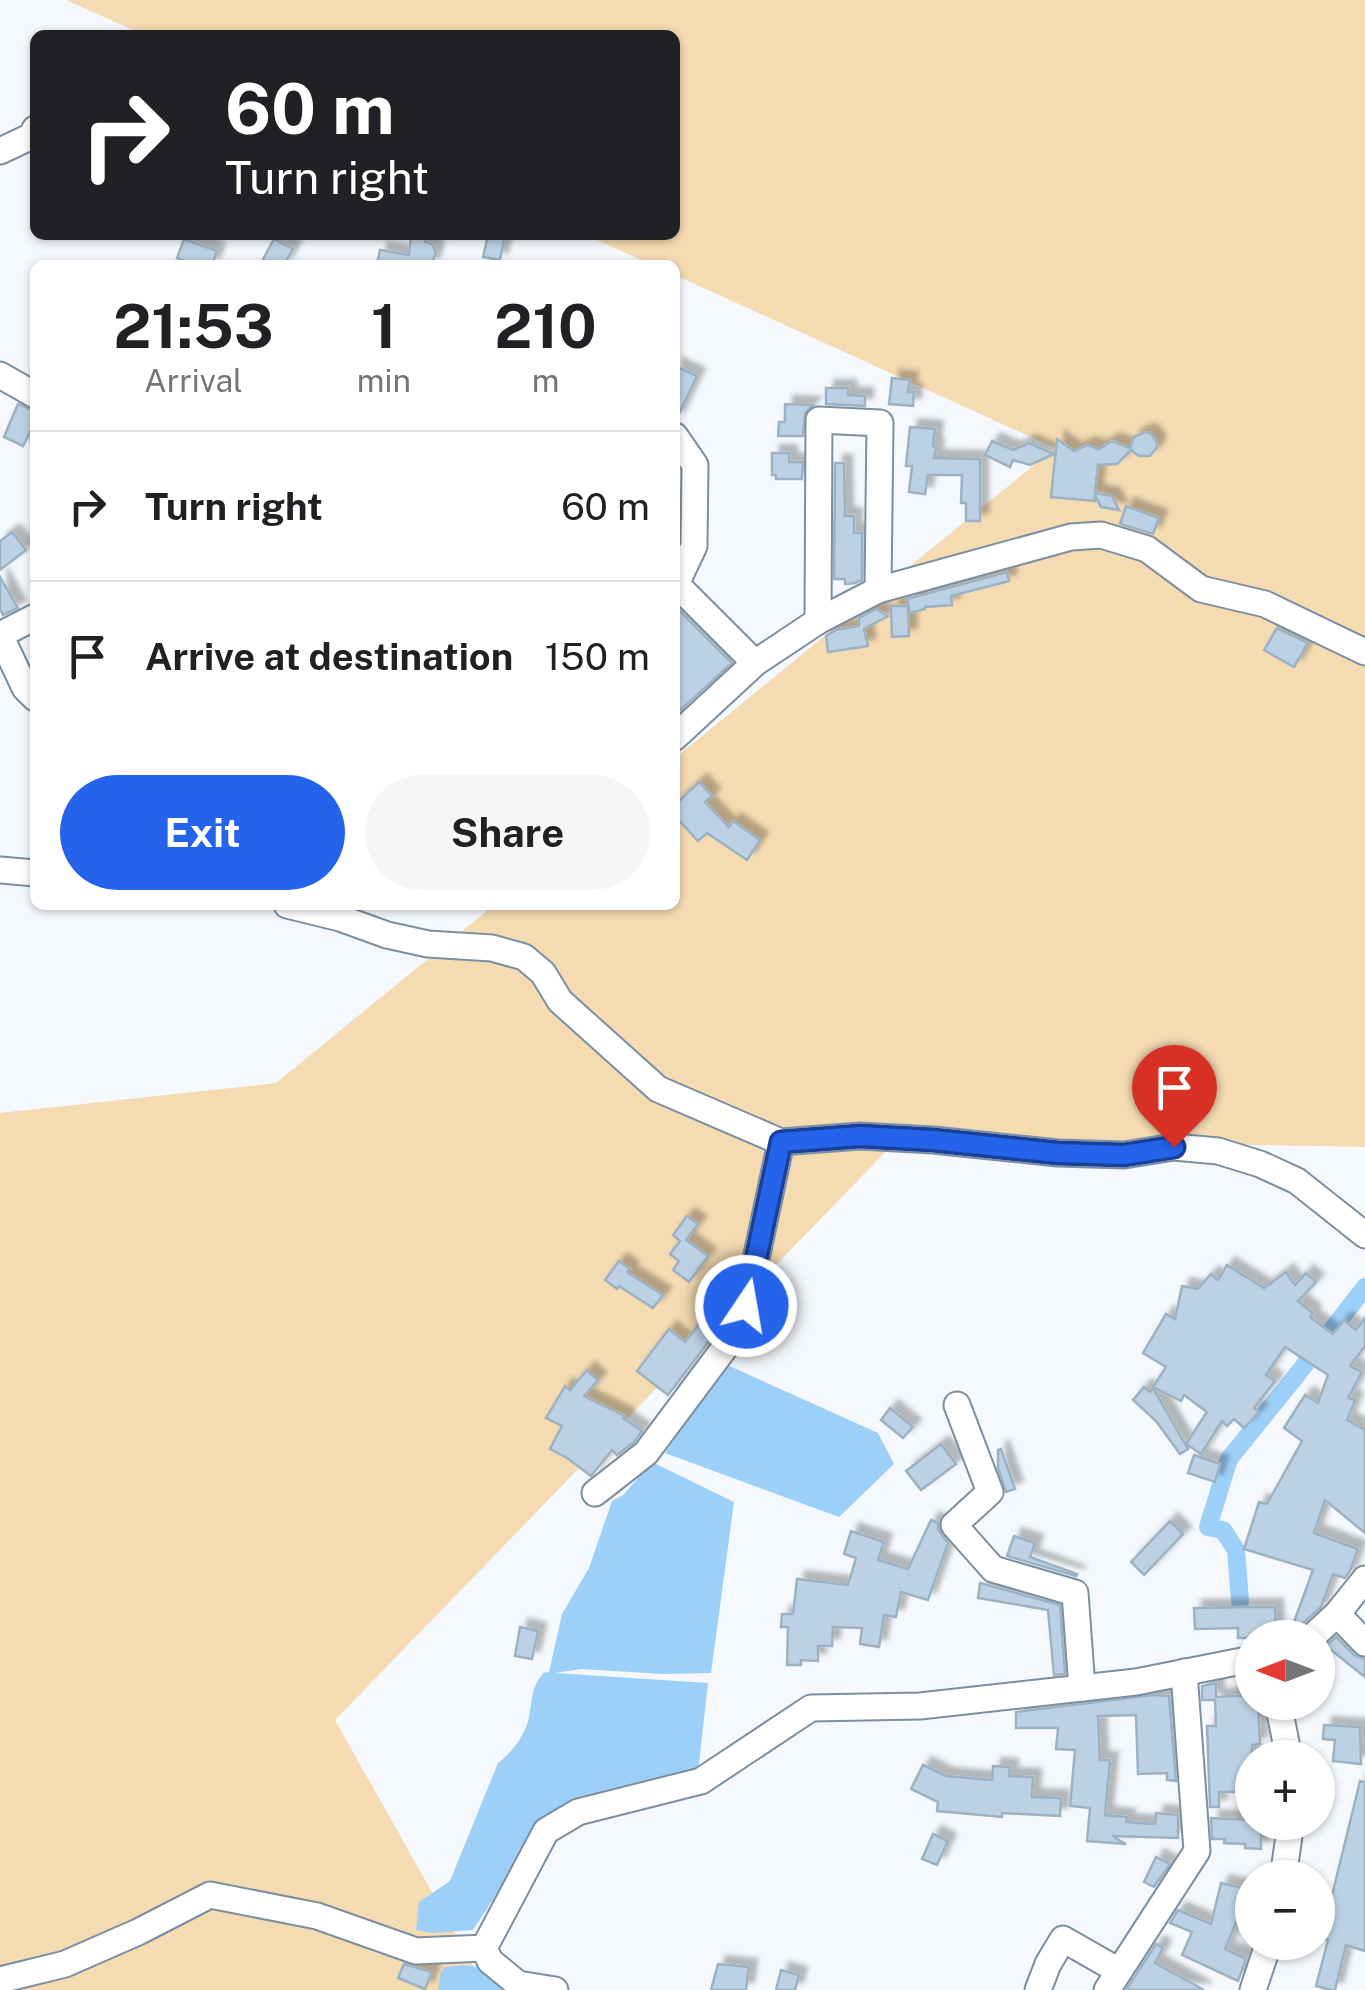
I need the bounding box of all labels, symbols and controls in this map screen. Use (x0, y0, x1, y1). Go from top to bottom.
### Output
text: 60 m (225, 67, 395, 150)
icon: right (60, 70, 190, 200)
text: Turn right (225, 151, 429, 204)
text: 21:53 (113, 291, 274, 362)
text: 1 (371, 291, 397, 362)
text: 210 (494, 291, 597, 362)
text: Arrival (144, 362, 243, 399)
text: min (357, 362, 411, 399)
text: m (532, 362, 559, 399)
icon: right (60, 479, 115, 534)
text: Turn right (145, 484, 323, 529)
text: 60 m (561, 484, 650, 529)
icon: arrive (60, 629, 115, 684)
text: Arrive at destination (145, 634, 513, 679)
text: 150 m (545, 634, 650, 679)
button: Exit (60, 775, 345, 890)
button: Share (365, 775, 650, 890)
pin (1132, 1045, 1217, 1148)
icon: arrive (1147, 1060, 1202, 1115)
position arrow (694, 1254, 798, 1358)
north arrow (1235, 1620, 1335, 1720)
map controls (1235, 1620, 1335, 1960)
button: + (1235, 1740, 1335, 1840)
button: − (1235, 1860, 1335, 1960)

